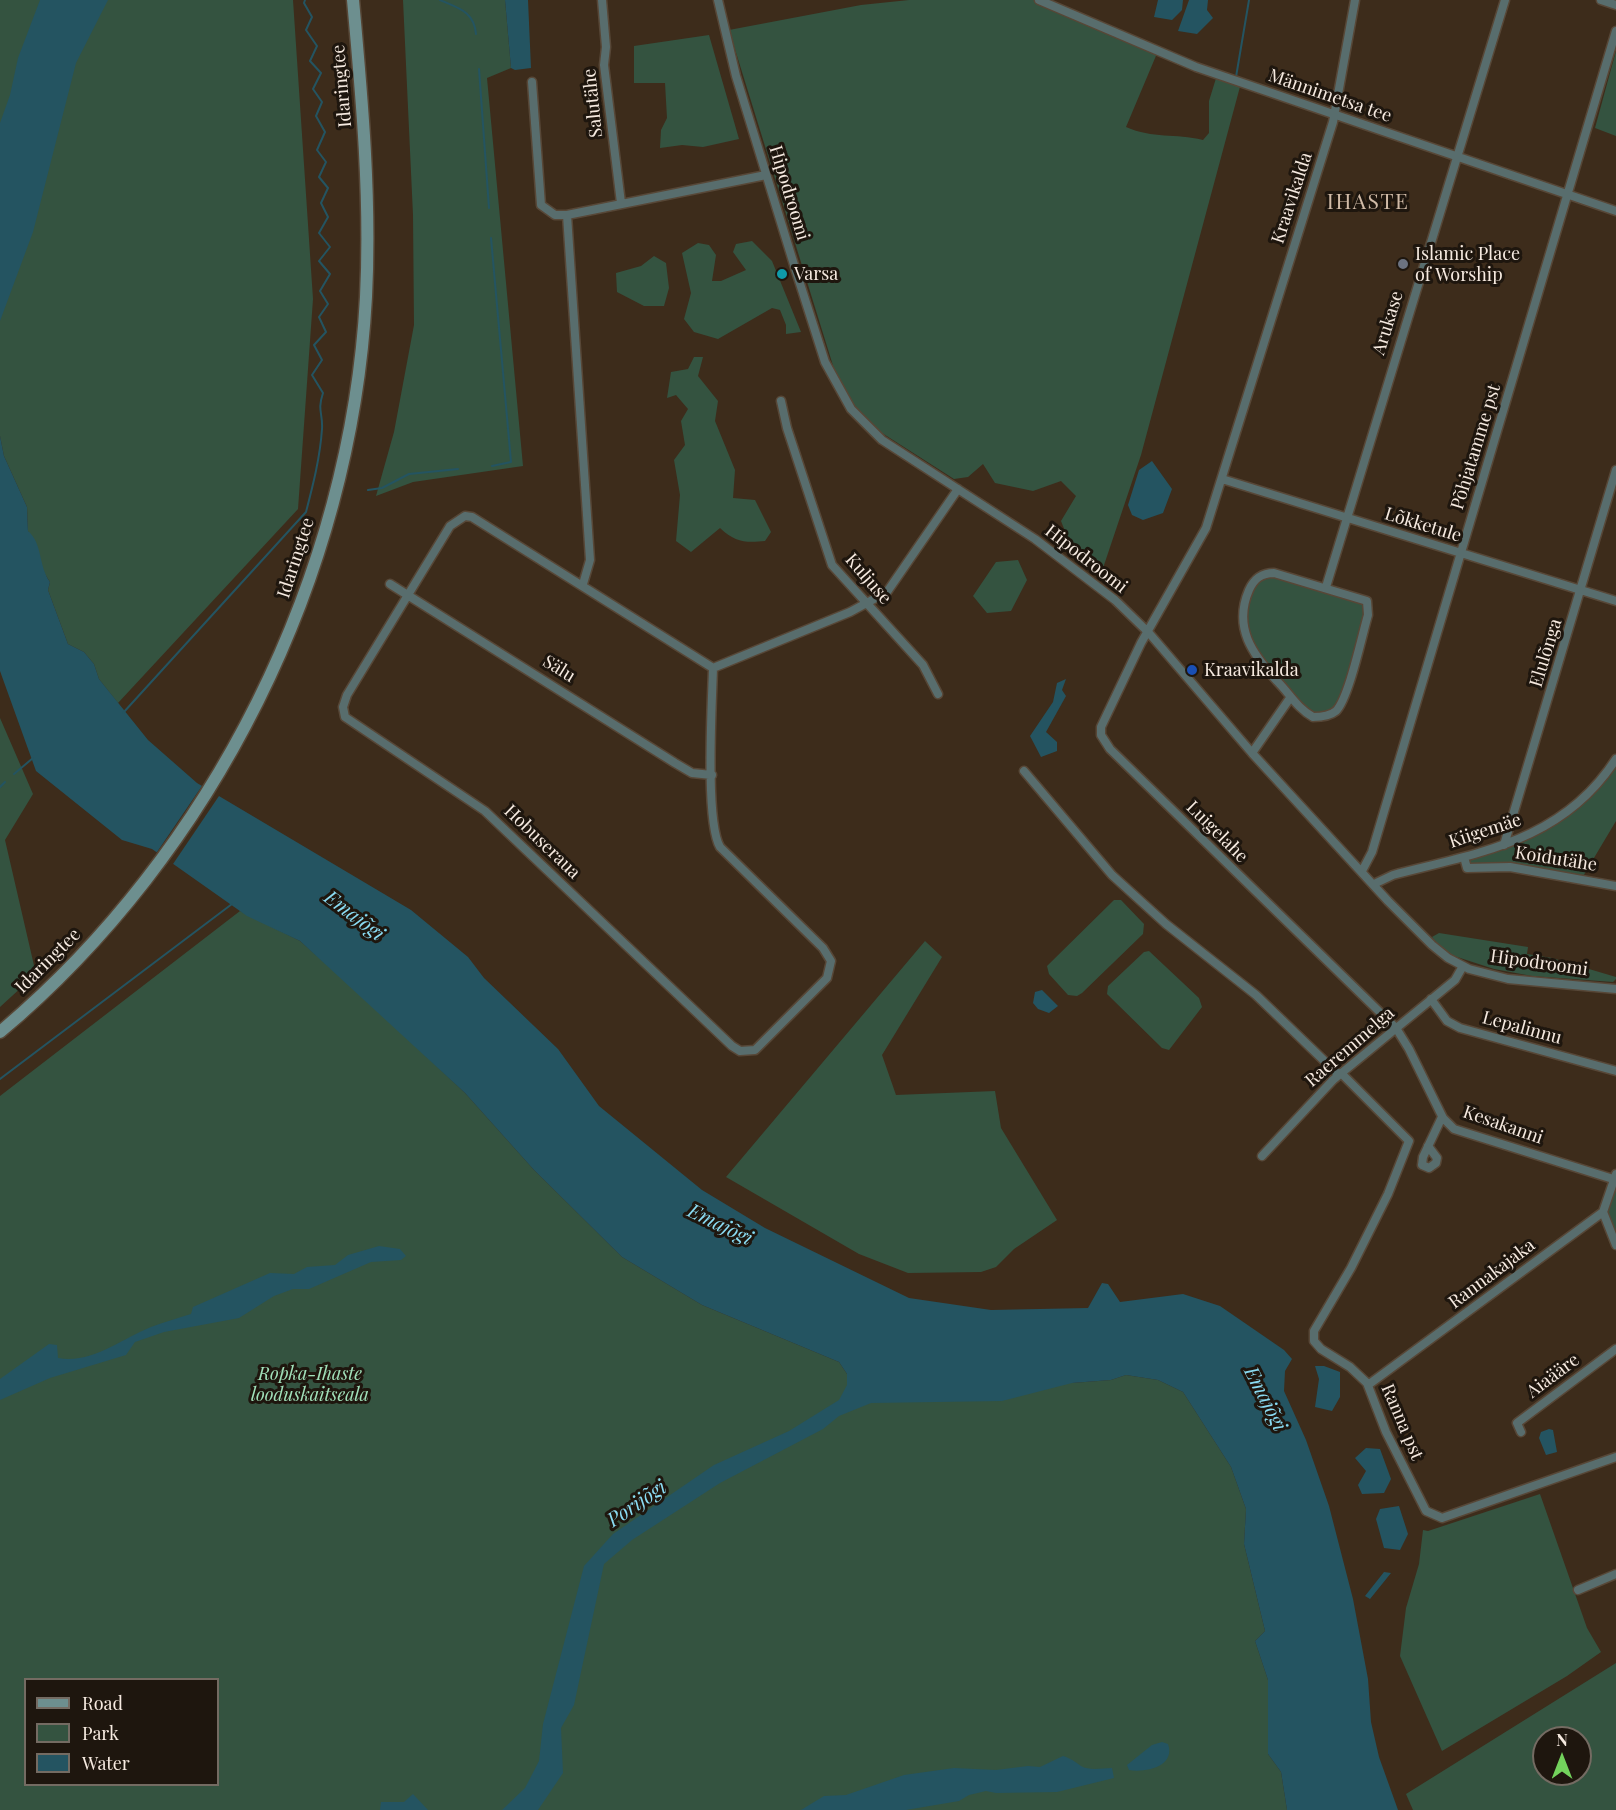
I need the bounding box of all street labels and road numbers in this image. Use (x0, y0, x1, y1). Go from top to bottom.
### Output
street label: Idaringtee (328, 44, 356, 128)
street label: Männimetsa tee (1266, 65, 1394, 127)
street label: Salutähe (579, 67, 607, 139)
street label: Hipodroomi (764, 143, 814, 243)
street label: Kraavikalda (1267, 150, 1317, 246)
street label: Arukase (1368, 288, 1408, 358)
street label: Põhjatamme pst (1447, 382, 1505, 512)
street label: Lõkketule (1382, 503, 1464, 547)
street label: Idaringtee (273, 515, 319, 601)
street label: Hipodroomi (1041, 520, 1131, 598)
street label: Kuljuse (840, 549, 896, 609)
street label: Elulõnga (1525, 616, 1567, 690)
street label: Sälu (539, 651, 579, 687)
street label: Luigelahe (1182, 797, 1252, 867)
street label: Hobuseraua (499, 800, 585, 884)
street label: Kiigemäe (1446, 809, 1524, 853)
street label: Koidutähe (1513, 842, 1599, 876)
street label: Idaringtee (11, 924, 85, 998)
street label: Hipodroomi (1489, 945, 1589, 981)
street label: Raeremmelga (1301, 1002, 1399, 1092)
street label: Lepalinnu (1480, 1007, 1564, 1049)
street label: Kesakanni (1460, 1101, 1546, 1149)
street label: Rannakajaka (1445, 1235, 1539, 1313)
street label: Aiaääre (1522, 1349, 1584, 1403)
street label: Ranna pst (1376, 1381, 1428, 1463)

